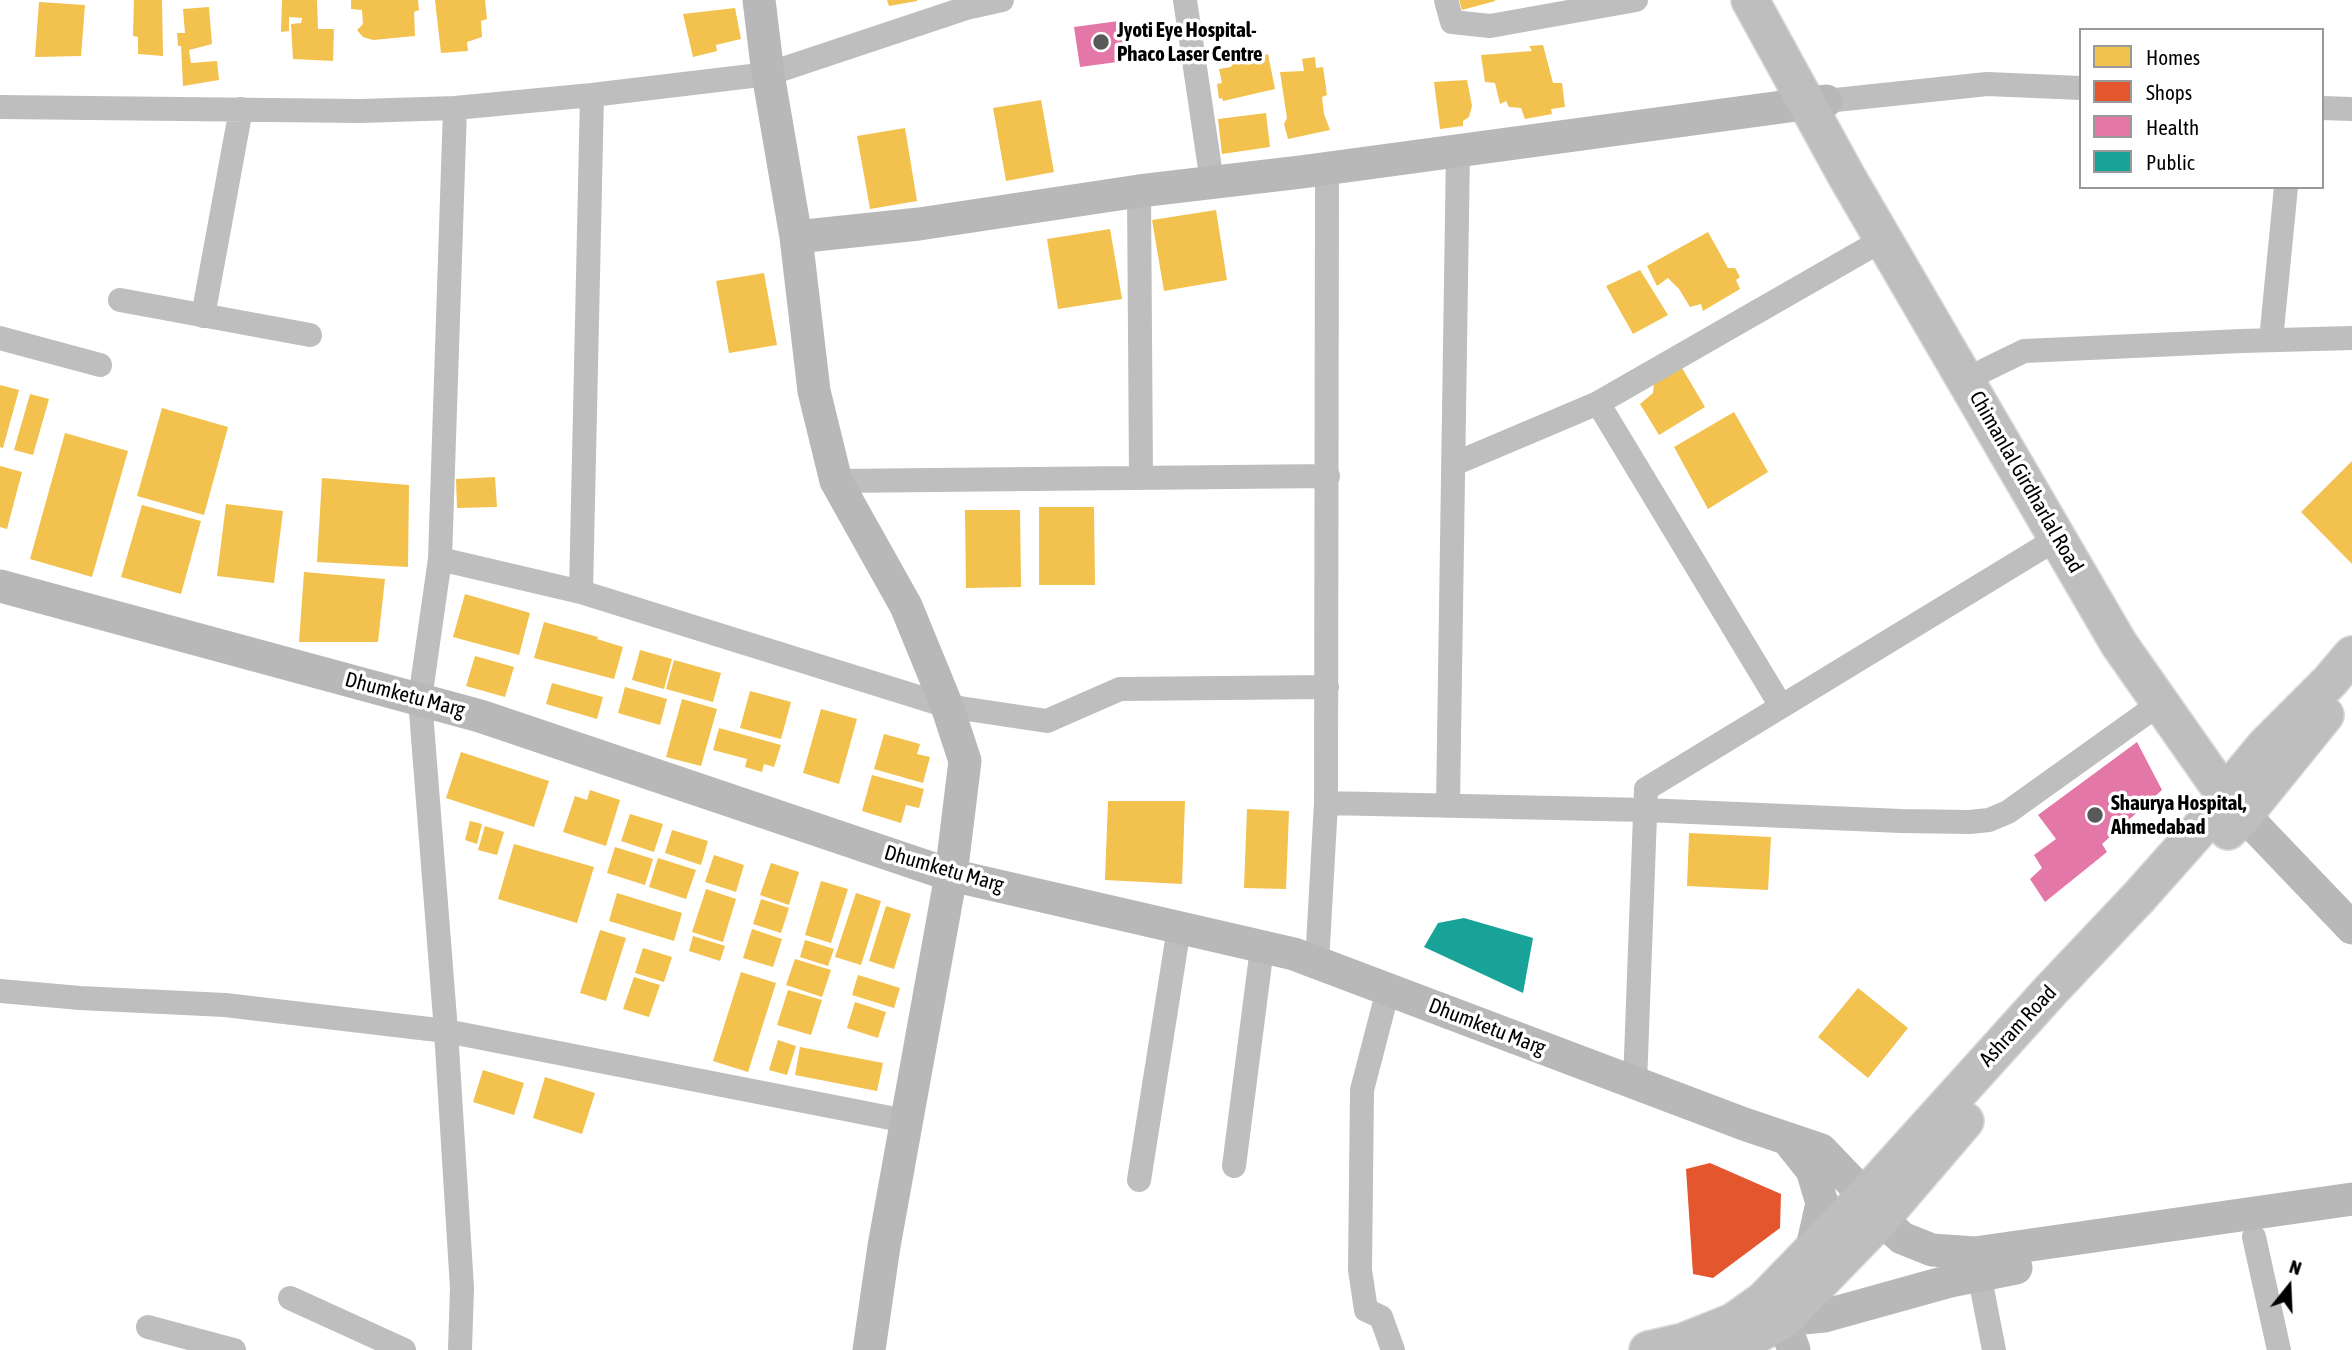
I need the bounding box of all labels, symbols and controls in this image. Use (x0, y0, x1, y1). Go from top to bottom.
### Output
place label: Jyoti Eye Hospital- Phaco Laser Centre (1117, 17, 1263, 67)
legend (2079, 28, 2324, 189)
marker: Jyoti Eye Hospital- Phaco Laser Centre (1091, 32, 1111, 52)
text: Homes (2146, 45, 2200, 69)
text: Shops (2146, 80, 2192, 104)
text: Health (2146, 115, 2199, 139)
text: Public (2146, 150, 2195, 174)
street label: Chimanlal Girdharlal Road (1964, 387, 2088, 577)
street label: Dhumketu Marg (342, 667, 468, 723)
place label: Shaurya Hospital, Ahmedabad (2111, 790, 2247, 840)
marker: Shaurya Hospital, Ahmedabad (2085, 805, 2105, 825)
street label: Dhumketu Marg (881, 840, 1007, 898)
street label: Ashram Road (1974, 980, 2062, 1072)
street label: Dhumketu Marg (1425, 993, 1549, 1061)
north arrow (2254, 1252, 2324, 1322)
text: N (2287, 1255, 2304, 1279)

